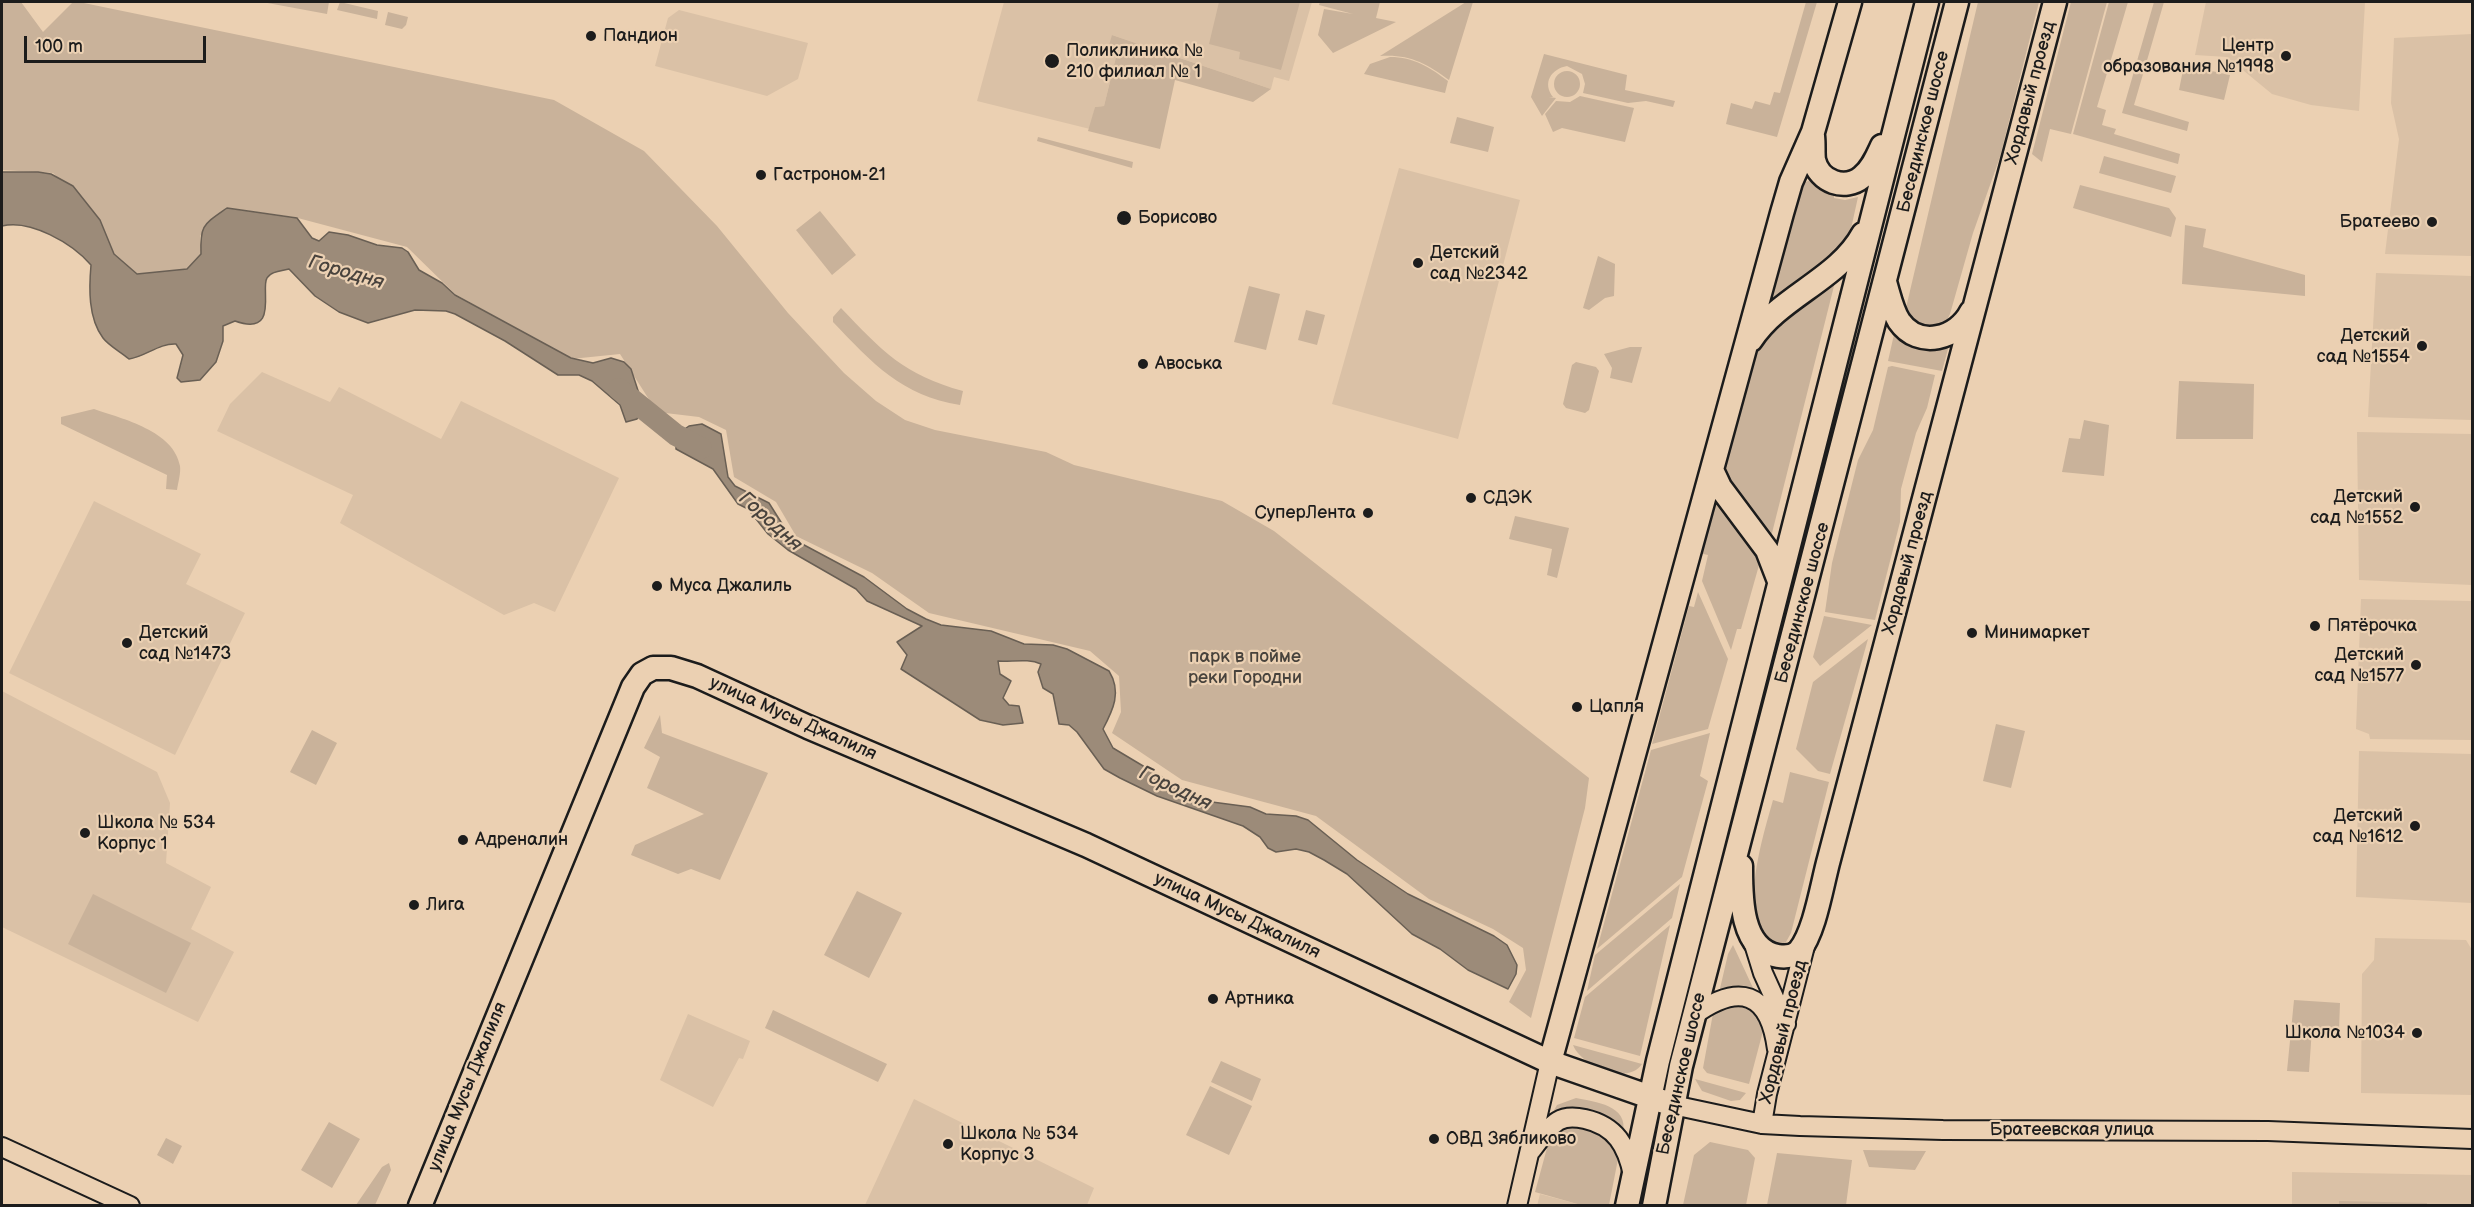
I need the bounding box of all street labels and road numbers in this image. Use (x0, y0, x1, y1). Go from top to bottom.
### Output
street label: Хордовый проезд (2001, 19, 2061, 167)
street label: Бесединское шоссе (1893, 49, 1955, 215)
street label: Хордовый проезд (1878, 489, 1938, 637)
street label: Бесединское шоссе (1771, 520, 1835, 686)
street label: улица Мусы Джалиля (706, 672, 880, 766)
street label: улица Мусы Джалиля (1151, 868, 1323, 964)
street label: Хордовый проезд (1756, 958, 1812, 1106)
street label: Бесединское шоссе (1653, 991, 1711, 1157)
street label: улица Мусы Джалиля (424, 999, 512, 1175)
street label: Братеевская улица (1990, 1119, 2154, 1141)

